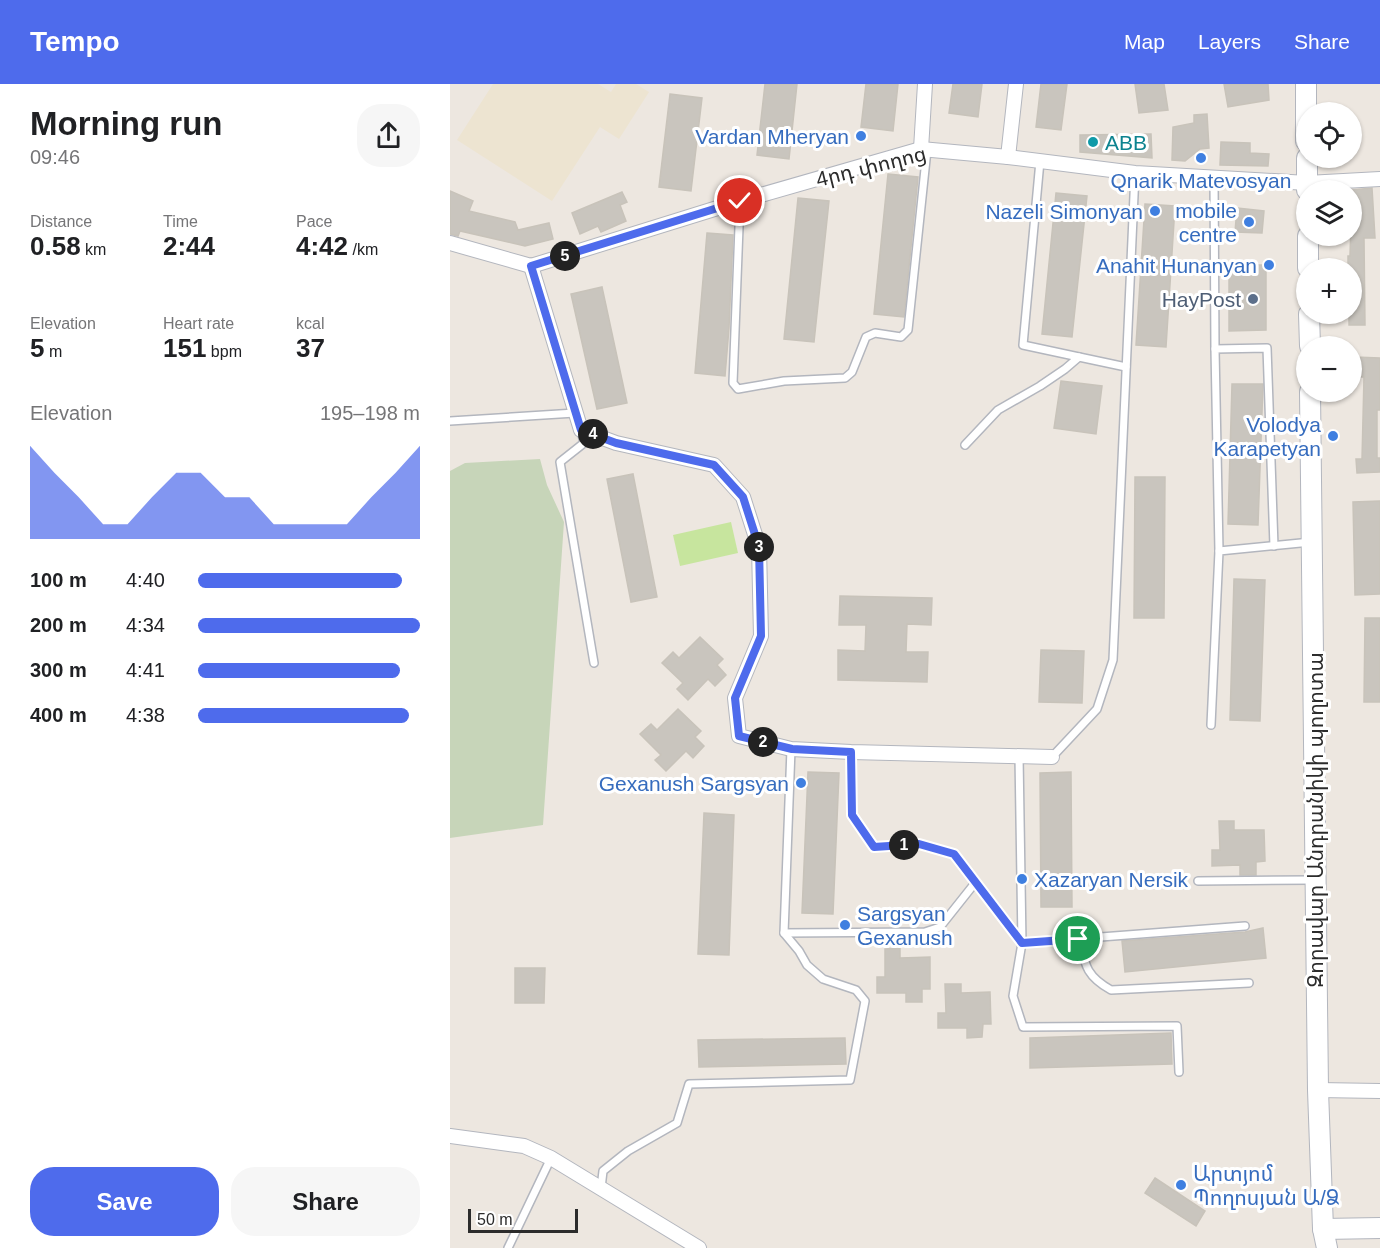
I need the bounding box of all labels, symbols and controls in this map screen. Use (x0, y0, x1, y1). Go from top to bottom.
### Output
text: Tempo (30, 26, 120, 57)
text: Map (1124, 30, 1165, 53)
text: Layers (1198, 30, 1261, 53)
text: Share (1294, 30, 1350, 53)
map controls (1296, 102, 1362, 402)
button: locate (1296, 102, 1362, 168)
button: share (357, 104, 420, 167)
text: Morning run (30, 105, 222, 142)
place label: Vardan Mheryan (695, 125, 849, 148)
marker: Vardan Mheryan (854, 129, 868, 143)
place label: ABB (1105, 131, 1147, 154)
marker: ABB (1086, 135, 1100, 149)
street label: 4րդ փողոց (814, 141, 929, 192)
text: 09:46 (30, 146, 80, 168)
marker: Qnarik Matevosyan (1194, 151, 1208, 165)
place label: Qnarik Matevosyan (1111, 169, 1291, 192)
pin (714, 175, 765, 226)
button: layers (1296, 180, 1362, 246)
icon: check (723, 184, 756, 217)
place label: mobile centre (1175, 199, 1237, 246)
place label: Nazeli Simonyan (985, 200, 1143, 223)
marker: Nazeli Simonyan (1148, 204, 1162, 218)
text: Distance (30, 213, 92, 230)
text: Time (163, 213, 198, 230)
text: Pace (296, 213, 332, 230)
marker: mobile centre (1242, 215, 1256, 229)
text: 0.58 (30, 231, 81, 261)
text: 2:44 (163, 231, 215, 261)
text: 4:42 (296, 231, 348, 261)
text: km (81, 241, 106, 258)
text: /km (348, 241, 378, 258)
pin: 5 (550, 241, 580, 271)
text: 5 (561, 247, 569, 264)
place label: Anahit Hunanyan (1096, 254, 1257, 277)
marker: Anahit Hunanyan (1262, 258, 1276, 272)
button: + (1296, 258, 1362, 324)
place label: HayPost (1162, 288, 1241, 311)
marker: HayPost (1246, 292, 1260, 306)
text: Elevation (30, 315, 96, 332)
text: Heart rate (163, 315, 234, 332)
text: kcal (296, 315, 324, 332)
text: 5 (30, 333, 44, 363)
text: 151 (163, 333, 206, 363)
text: 37 (296, 333, 325, 363)
button: − (1296, 336, 1362, 402)
text: m (44, 343, 62, 360)
text: bpm (206, 343, 242, 360)
text: Elevation (30, 402, 112, 424)
text: 195–198 m (320, 402, 420, 424)
place label: Volodya Karapetyan (1214, 413, 1321, 460)
pin: 4 (578, 419, 608, 449)
text: 4 (589, 425, 597, 442)
marker: Volodya Karapetyan (1326, 429, 1340, 443)
pin: 3 (744, 532, 774, 562)
text: 3 (755, 538, 763, 555)
text: 100 m (30, 569, 87, 591)
text: 4:40 (126, 569, 165, 591)
text: 200 m (30, 614, 87, 636)
text: 4:34 (126, 614, 165, 636)
street label: Զորավար Անդրանիկի պողոտա (1304, 652, 1328, 988)
text: 300 m (30, 659, 87, 681)
text: 4:41 (126, 659, 165, 681)
text: 400 m (30, 704, 87, 726)
text: 4:38 (126, 704, 165, 726)
pin: 2 (748, 727, 778, 757)
text: 2 (759, 733, 767, 750)
place label: Gexanush Sargsyan (599, 772, 789, 795)
marker: Gexanush Sargsyan (794, 776, 808, 790)
pin: 1 (889, 830, 919, 860)
text: 1 (900, 836, 908, 853)
place label: Xazaryan Nersik (1034, 868, 1189, 891)
marker: Xazaryan Nersik (1015, 872, 1029, 886)
place label: Sargsyan Gexanush (857, 902, 953, 949)
pin (1052, 913, 1103, 964)
marker: Sargsyan Gexanush (838, 918, 852, 932)
icon: arrive (1061, 922, 1094, 955)
place label: Արտյոմ Պողոսյան Ա/Ձ (1193, 1162, 1340, 1210)
button: Save (30, 1167, 219, 1236)
button: Share (231, 1167, 420, 1236)
marker: Արտյոմ Պողոսյան Ա/Ձ (1174, 1178, 1188, 1192)
scale bar (468, 1206, 578, 1234)
text: 50 m (477, 1211, 513, 1228)

